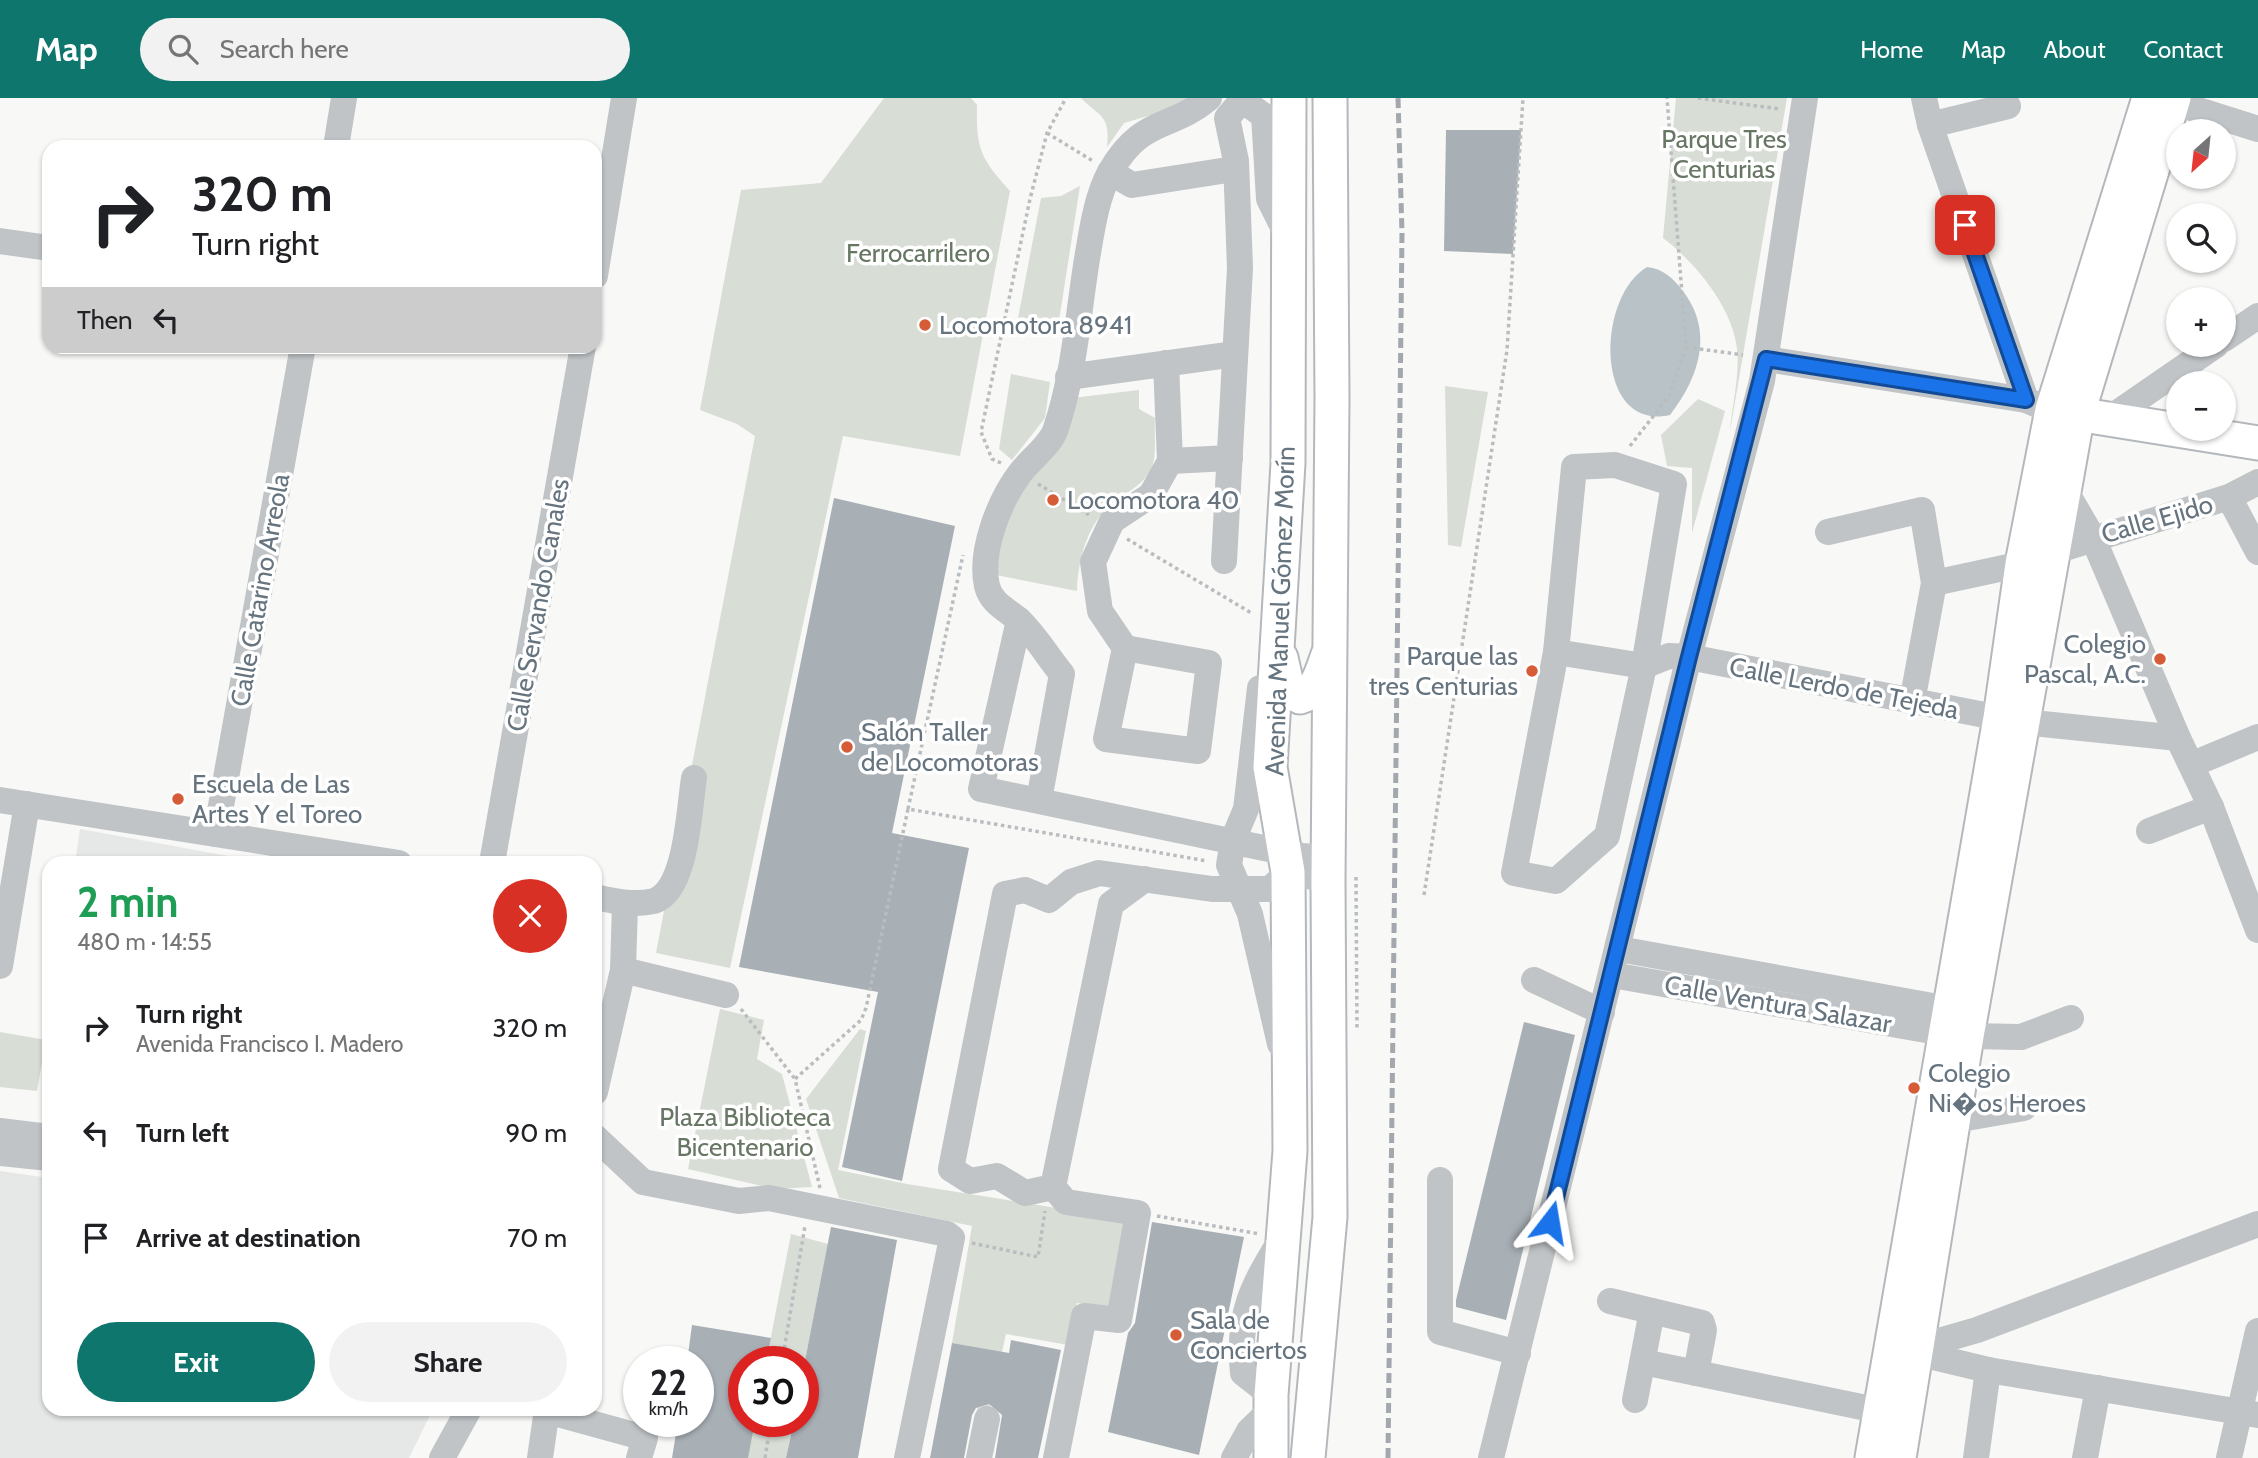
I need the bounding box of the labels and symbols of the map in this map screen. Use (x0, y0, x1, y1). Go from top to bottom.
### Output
north arrow (2166, 119, 2236, 189)
park label: Parque Tres Centurias (1661, 123, 1787, 185)
pin (1935, 195, 1995, 255)
park label: Ferrocarrilero (846, 237, 990, 269)
place label: Locomotora 8941 (939, 309, 1132, 341)
marker: Locomotora 8941 (917, 317, 933, 333)
street label: Avenida Manuel Gómez Morín (1258, 446, 1302, 776)
street label: Calle Catarino Arreola (224, 470, 296, 709)
street label: Calle Servando Canales (500, 476, 576, 734)
place label: Locomotora 40 (1067, 484, 1239, 516)
street label: Calle Ejido (2098, 488, 2216, 550)
marker: Locomotora 40 (1045, 492, 1061, 508)
place label: Colegio Pascal, A.C. (2024, 628, 2146, 690)
place label: Parque las tres Centurias (1369, 640, 1518, 702)
street label: Calle Lerdo de Tejeda (1727, 650, 1962, 726)
marker: Colegio Pascal, A.C. (2152, 651, 2168, 667)
marker: Parque las tres Centurias (1524, 663, 1540, 679)
place label: Salón Taller de Locomotoras (861, 716, 1039, 778)
marker: Salón Taller de Locomotoras (839, 739, 855, 755)
place label: Escuela de Las Artes Y el Toreo (192, 768, 362, 830)
marker: Escuela de Las Artes Y el Toreo (170, 791, 186, 807)
street label: Calle Ventura Salazar (1662, 968, 1895, 1040)
place label: Colegio Ni�os Heroes (1928, 1057, 2086, 1119)
marker: Colegio Ni�os Heroes (1906, 1080, 1922, 1096)
park label: Plaza Biblioteca Bicentenario (659, 1101, 831, 1163)
position arrow (1513, 1185, 1587, 1259)
place label: Sala de Conciertos (1190, 1304, 1307, 1366)
marker: Sala de Conciertos (1168, 1327, 1184, 1343)
speed limit sign: 30 (728, 1346, 819, 1437)

